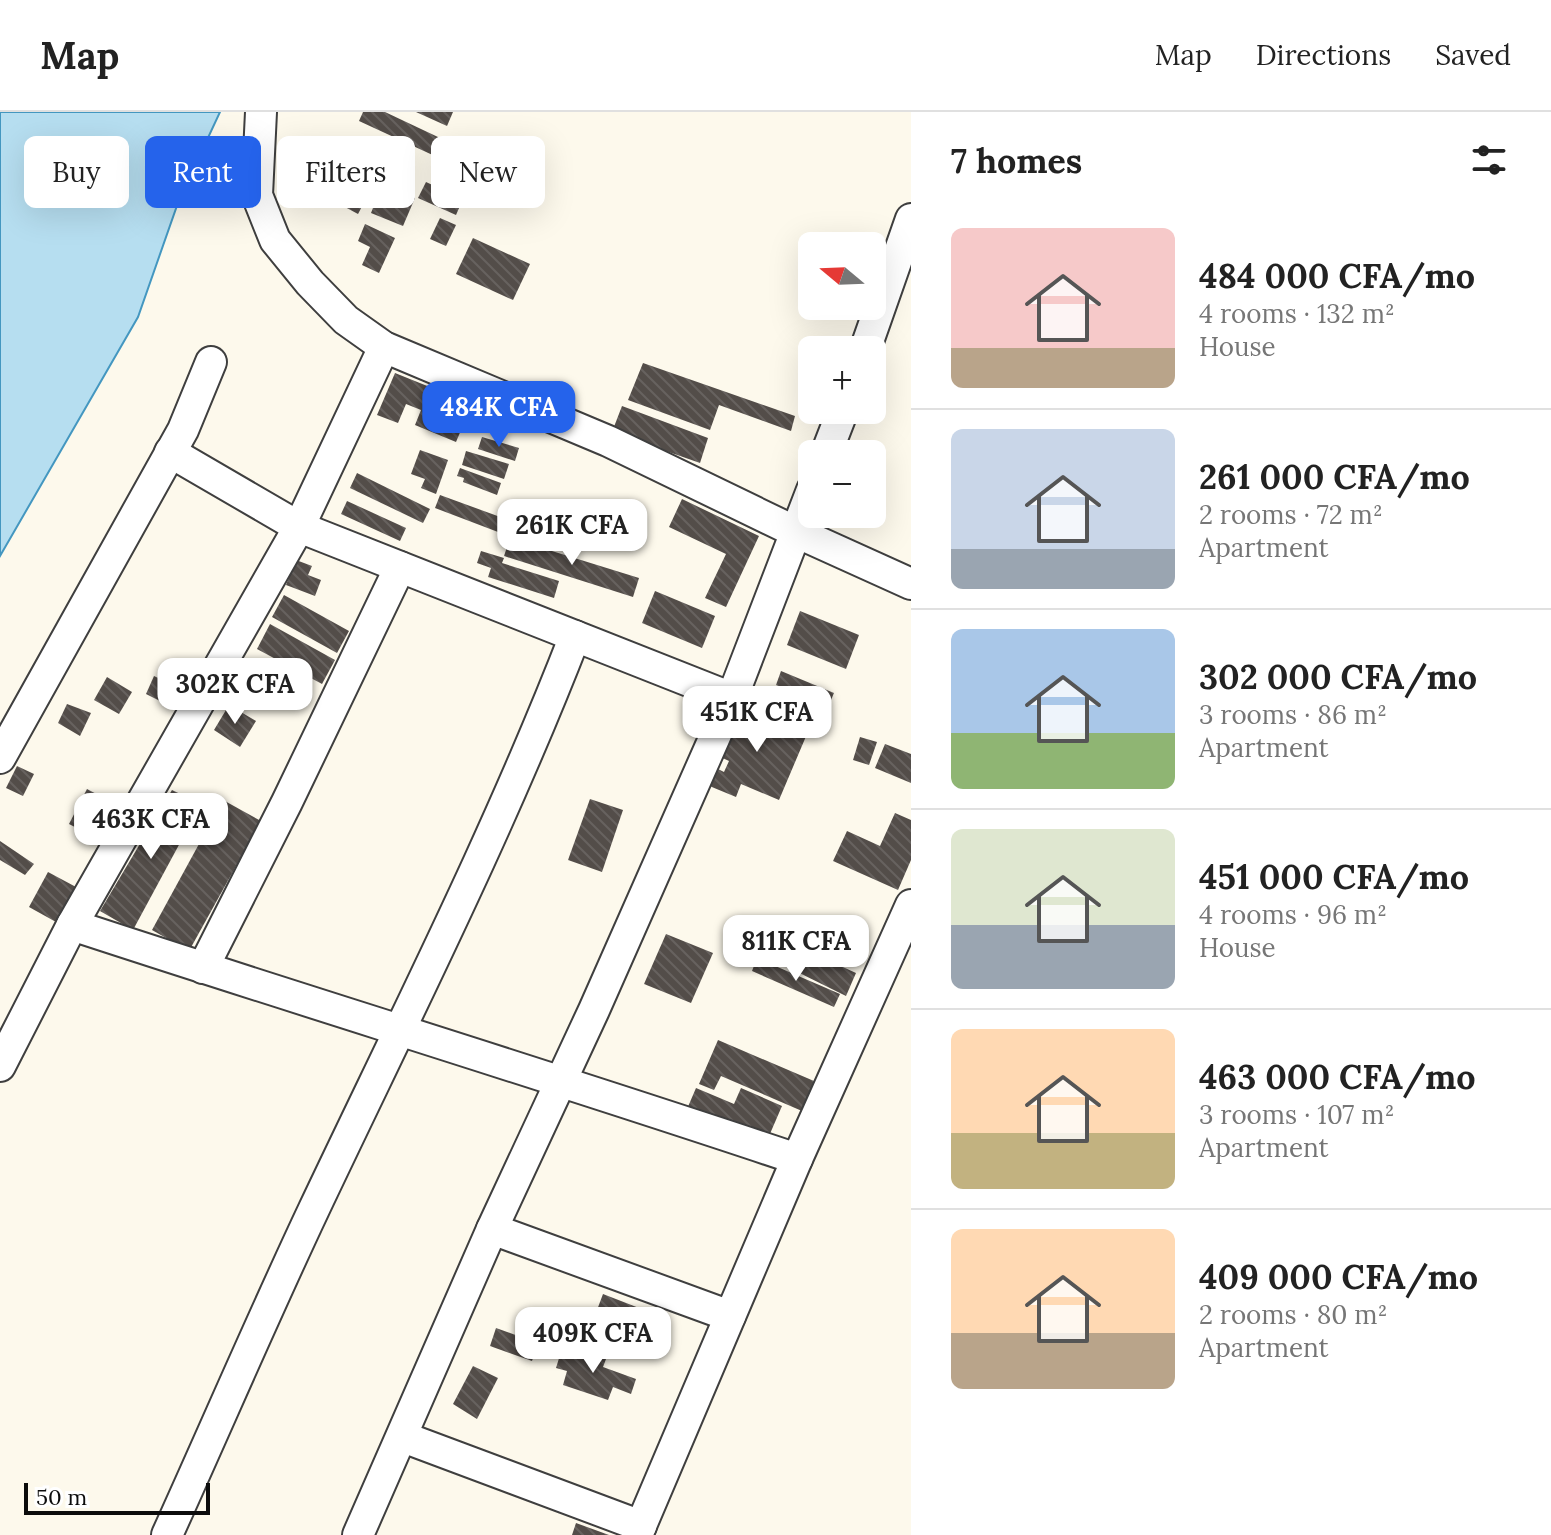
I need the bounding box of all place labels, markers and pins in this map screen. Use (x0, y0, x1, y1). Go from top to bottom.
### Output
pin: 484K CFA (416, 381, 582, 449)
pin: 261K CFA (489, 499, 655, 567)
pin: 302K CFA (152, 658, 318, 726)
pin: 451K CFA (674, 686, 840, 754)
pin: 463K CFA (68, 793, 234, 861)
pin: 811K CFA (713, 915, 879, 983)
pin: 409K CFA (510, 1307, 676, 1375)

